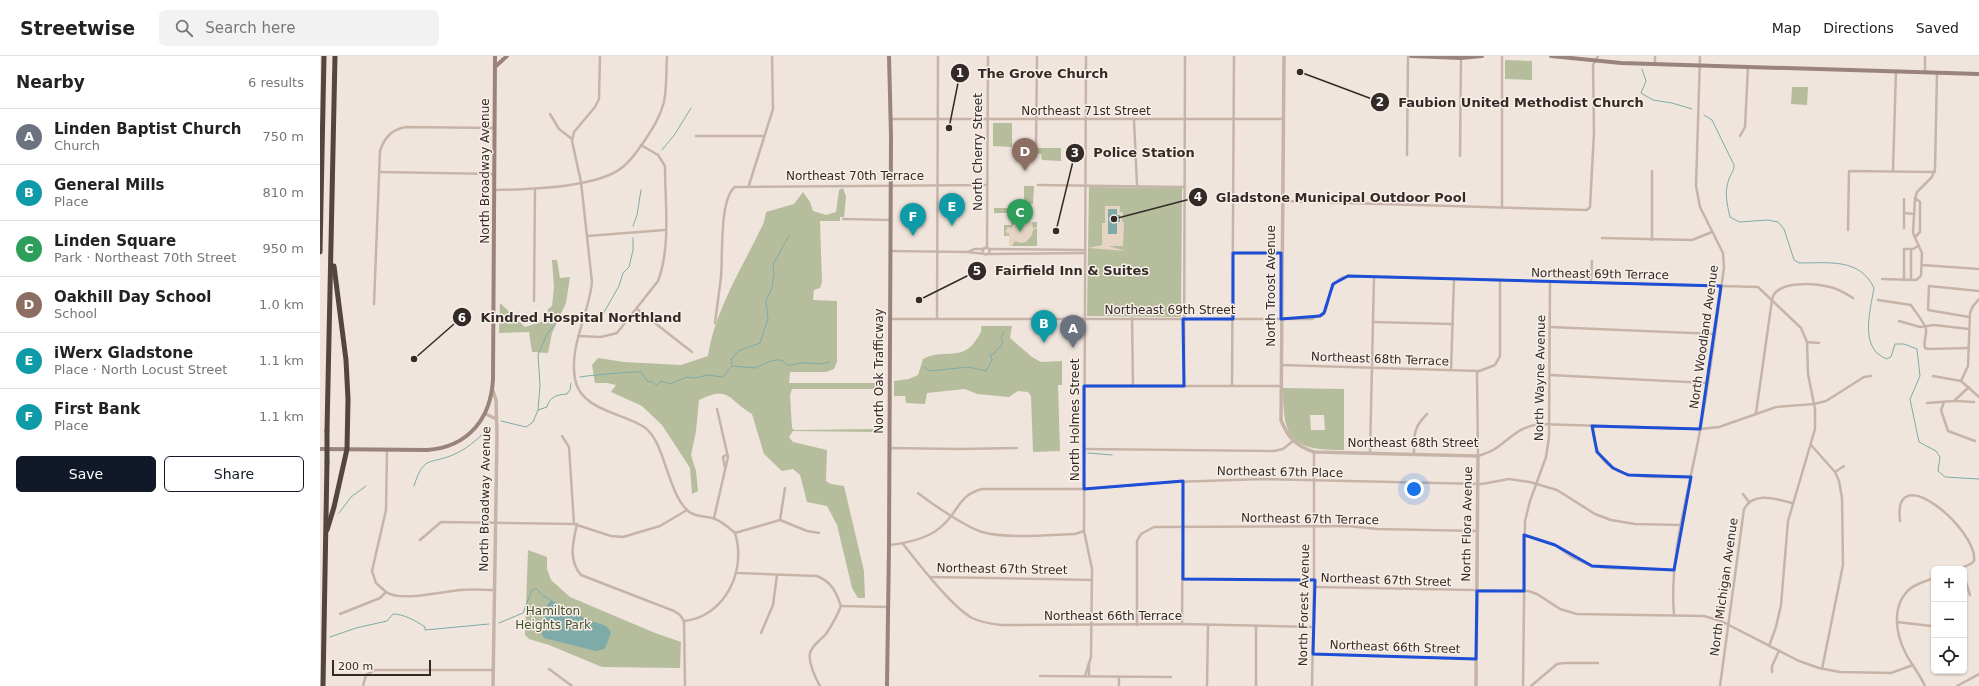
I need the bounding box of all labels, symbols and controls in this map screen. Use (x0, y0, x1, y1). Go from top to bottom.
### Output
search box (159, 10, 439, 46)
text: Streetwise (20, 17, 135, 39)
icon: search (173, 17, 195, 39)
text: Search here (205, 19, 295, 37)
text: Map (1772, 20, 1801, 36)
text: Directions (1823, 20, 1894, 36)
text: Saved (1916, 20, 1959, 36)
callout: The Grove Church (950, 61, 1117, 86)
text: 1 (956, 66, 964, 80)
text: The Grove Church (978, 66, 1108, 81)
text: Nearby (16, 72, 85, 92)
text: 6 results (248, 75, 304, 90)
callout: Faubion United Methodist Church (1370, 89, 1652, 114)
street label: North Cherry Street (971, 93, 985, 211)
text: 2 (1376, 95, 1384, 109)
text: Faubion United Methodist Church (1398, 95, 1644, 110)
street label: North Broadway Avenue (478, 98, 492, 244)
street label: Northeast 71st Street (1021, 104, 1151, 118)
text: Linden Baptist Church (54, 120, 241, 138)
text: A (24, 129, 34, 144)
text: 750 m (262, 129, 304, 144)
text: Church (54, 138, 100, 153)
pin: D (1012, 138, 1038, 171)
callout: Police Station (1065, 140, 1203, 165)
text: Police Station (1093, 145, 1195, 160)
text: 3 (1071, 146, 1079, 160)
street label: Northeast 70th Terrace (786, 169, 924, 183)
text: General Mills (54, 176, 165, 194)
text: B (24, 185, 34, 200)
text: 810 m (262, 185, 304, 200)
callout: Gladstone Municipal Outdoor Pool (1188, 185, 1474, 210)
text: 4 (1194, 190, 1202, 204)
text: Gladstone Municipal Outdoor Pool (1216, 190, 1466, 205)
pin: E (939, 193, 965, 226)
text: Place (54, 194, 89, 209)
pin: C (1007, 199, 1033, 232)
pin: F (900, 203, 926, 236)
street label: North Troost Avenue (1264, 225, 1278, 347)
text: Linden Square (54, 232, 176, 250)
text: C (24, 241, 34, 256)
text: 950 m (262, 241, 304, 256)
text: Park · Northeast 70th Street (54, 250, 236, 265)
callout: Fairfield Inn & Suites (967, 258, 1157, 283)
text: Fairfield Inn & Suites (995, 263, 1149, 278)
text: 5 (973, 264, 981, 278)
street label: North Woodland Avenue (1687, 264, 1721, 410)
street label: Northeast 69th Terrace (1531, 266, 1669, 282)
text: Oakhill Day School (54, 288, 211, 306)
text: D (24, 297, 34, 312)
text: 1.0 km (259, 297, 304, 312)
street label: Northeast 69th Street (1105, 303, 1236, 317)
callout: Kindred Hospital Northland (452, 305, 689, 330)
text: School (54, 306, 97, 321)
street label: North Oak Trafficway (872, 308, 886, 434)
text: Kindred Hospital Northland (481, 310, 681, 325)
pin: B (1031, 310, 1057, 343)
text: 6 (458, 311, 466, 325)
pin: A (1060, 315, 1086, 348)
street label: North Wayne Avenue (1532, 315, 1548, 441)
text: iWerx Gladstone (54, 344, 193, 362)
street label: Northeast 68th Terrace (1311, 350, 1449, 368)
text: E (25, 353, 33, 368)
text: 1.1 km (259, 353, 304, 368)
street label: North Holmes Street (1068, 358, 1082, 481)
text: Place · North Locust Street (54, 362, 227, 377)
text: First Bank (54, 400, 140, 418)
text: F (25, 409, 33, 424)
text: 1.1 km (259, 409, 304, 424)
text: Place (54, 418, 89, 433)
street label: North Broadway Avenue (477, 426, 493, 572)
street label: Northeast 68th Street (1348, 436, 1479, 450)
button: Save (16, 456, 156, 492)
button: Share (164, 456, 304, 492)
street label: Northeast 67th Place (1217, 464, 1343, 480)
street label: North Flora Avenue (1459, 466, 1475, 582)
your location (1404, 479, 1424, 499)
street label: Northeast 67th Terrace (1241, 511, 1379, 527)
street label: North Michigan Avenue (1707, 517, 1741, 657)
street label: North Forest Avenue (1296, 544, 1312, 666)
street label: Northeast 67th Street (936, 561, 1068, 577)
map controls (1931, 566, 1967, 674)
button: + (1931, 566, 1967, 602)
street label: Northeast 67th Street (1320, 571, 1452, 589)
button: − (1931, 602, 1967, 638)
park label: Hamilton Heights Park (515, 604, 591, 632)
street label: Northeast 66th Terrace (1044, 609, 1182, 623)
street label: Northeast 66th Street (1329, 638, 1461, 656)
button: locate (1931, 638, 1967, 674)
scale bar (332, 658, 431, 677)
text: 200 m (338, 660, 373, 673)

